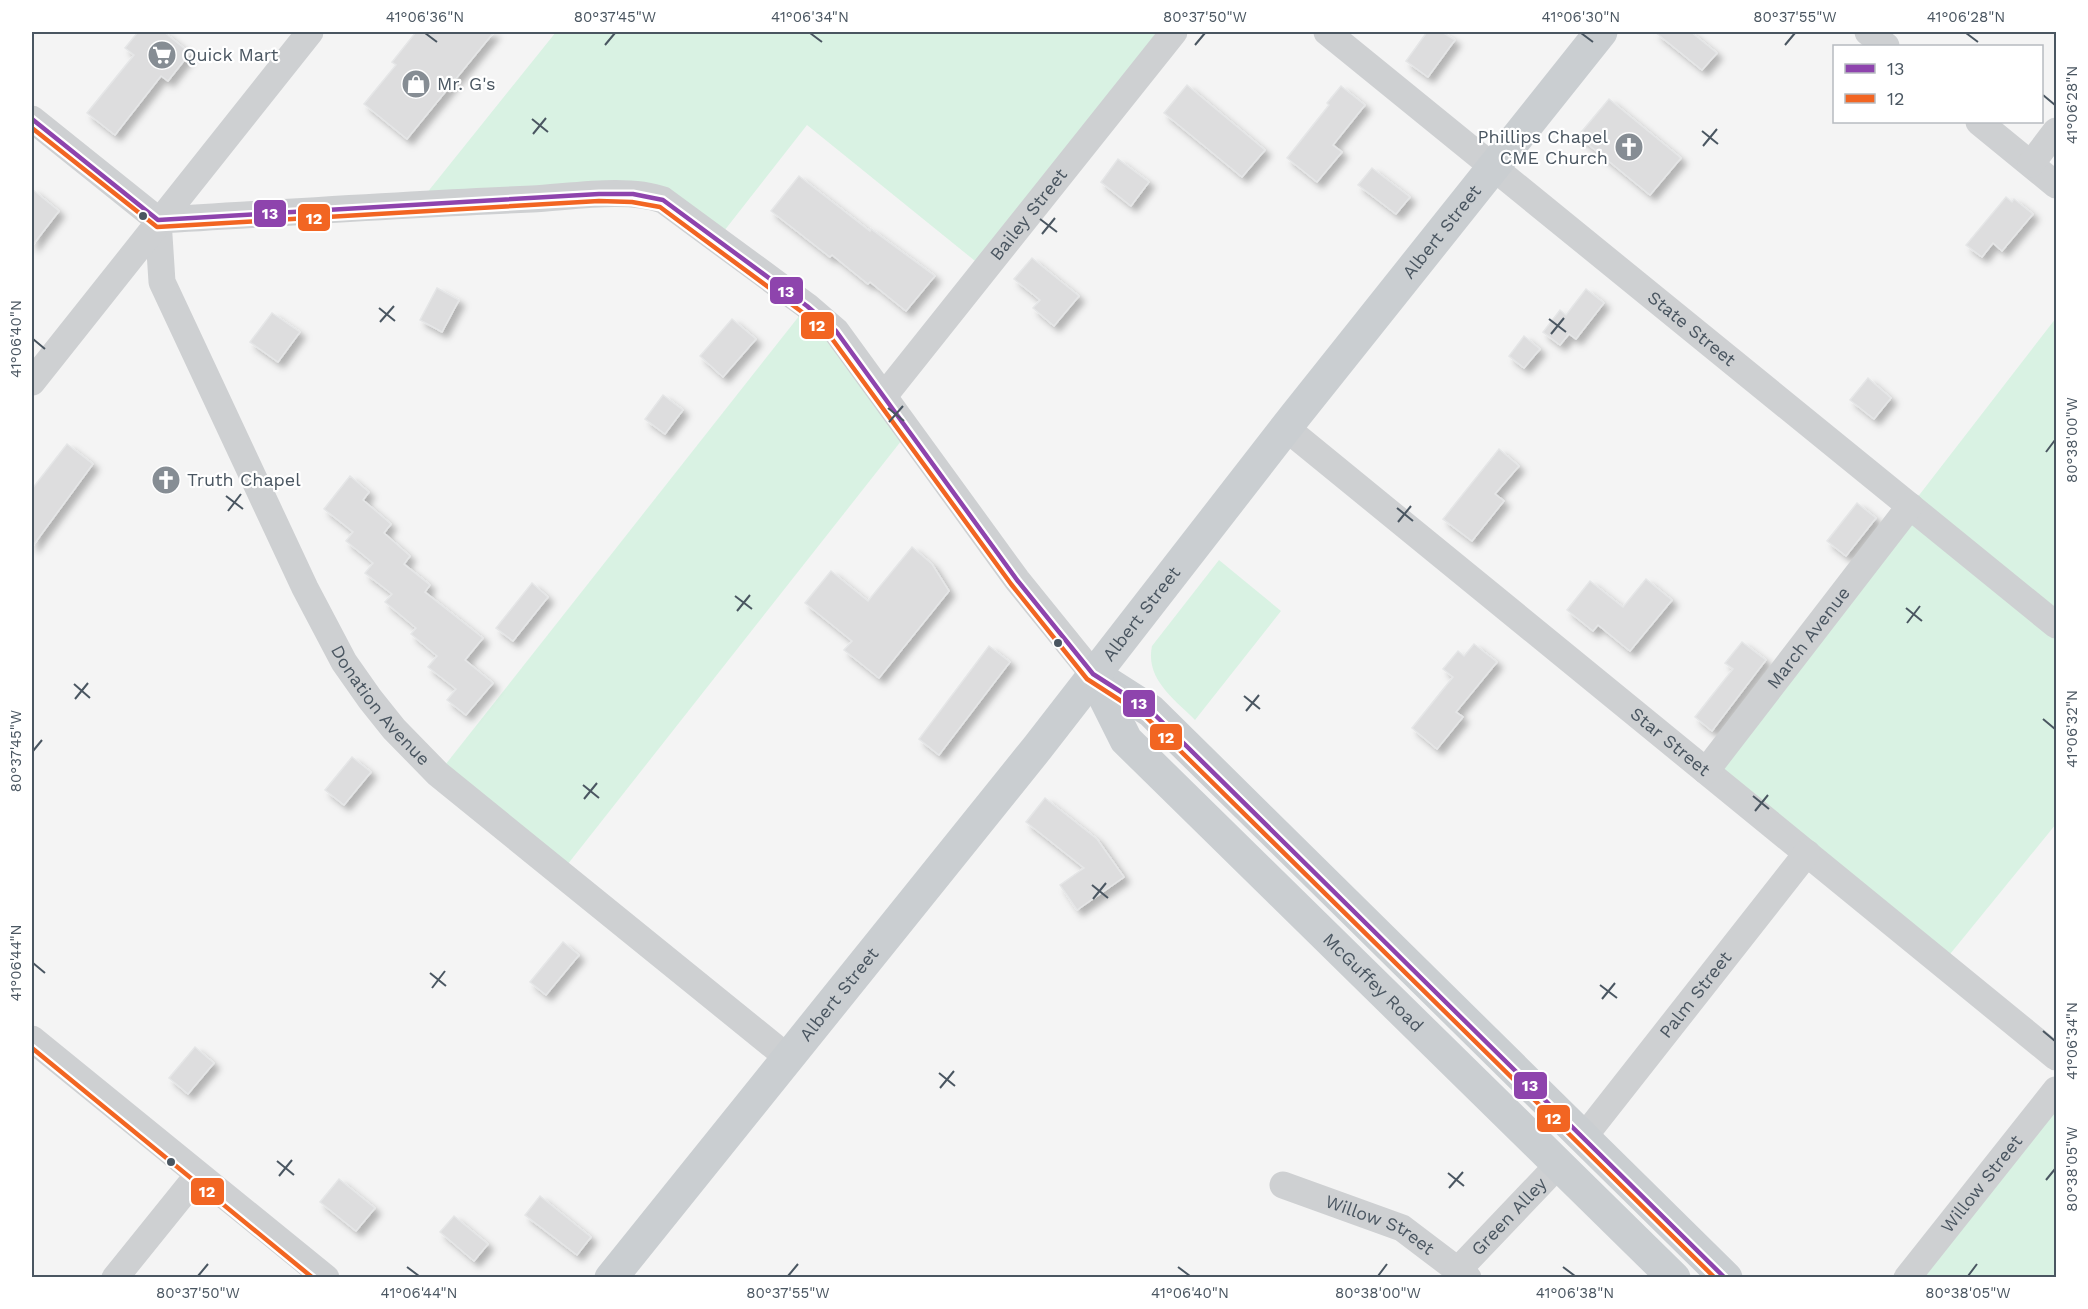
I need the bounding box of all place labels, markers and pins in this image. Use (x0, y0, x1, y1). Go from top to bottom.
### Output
supermarket icon: Quick Mart (146, 39, 178, 71)
place label: Quick Mart (183, 44, 279, 65)
shop icon: Mr. G's (400, 68, 432, 100)
place label: Mr. G's (437, 73, 496, 94)
place label: Phillips Chapel CME Church (1478, 126, 1608, 168)
church icon: Phillips Chapel CME Church (1613, 131, 1645, 163)
unlabelled marker (137, 210, 149, 222)
church icon: Truth Chapel (150, 464, 182, 496)
place label: Truth Chapel (187, 469, 301, 490)
unlabelled marker (1052, 637, 1064, 649)
unlabelled marker (165, 1156, 177, 1168)

